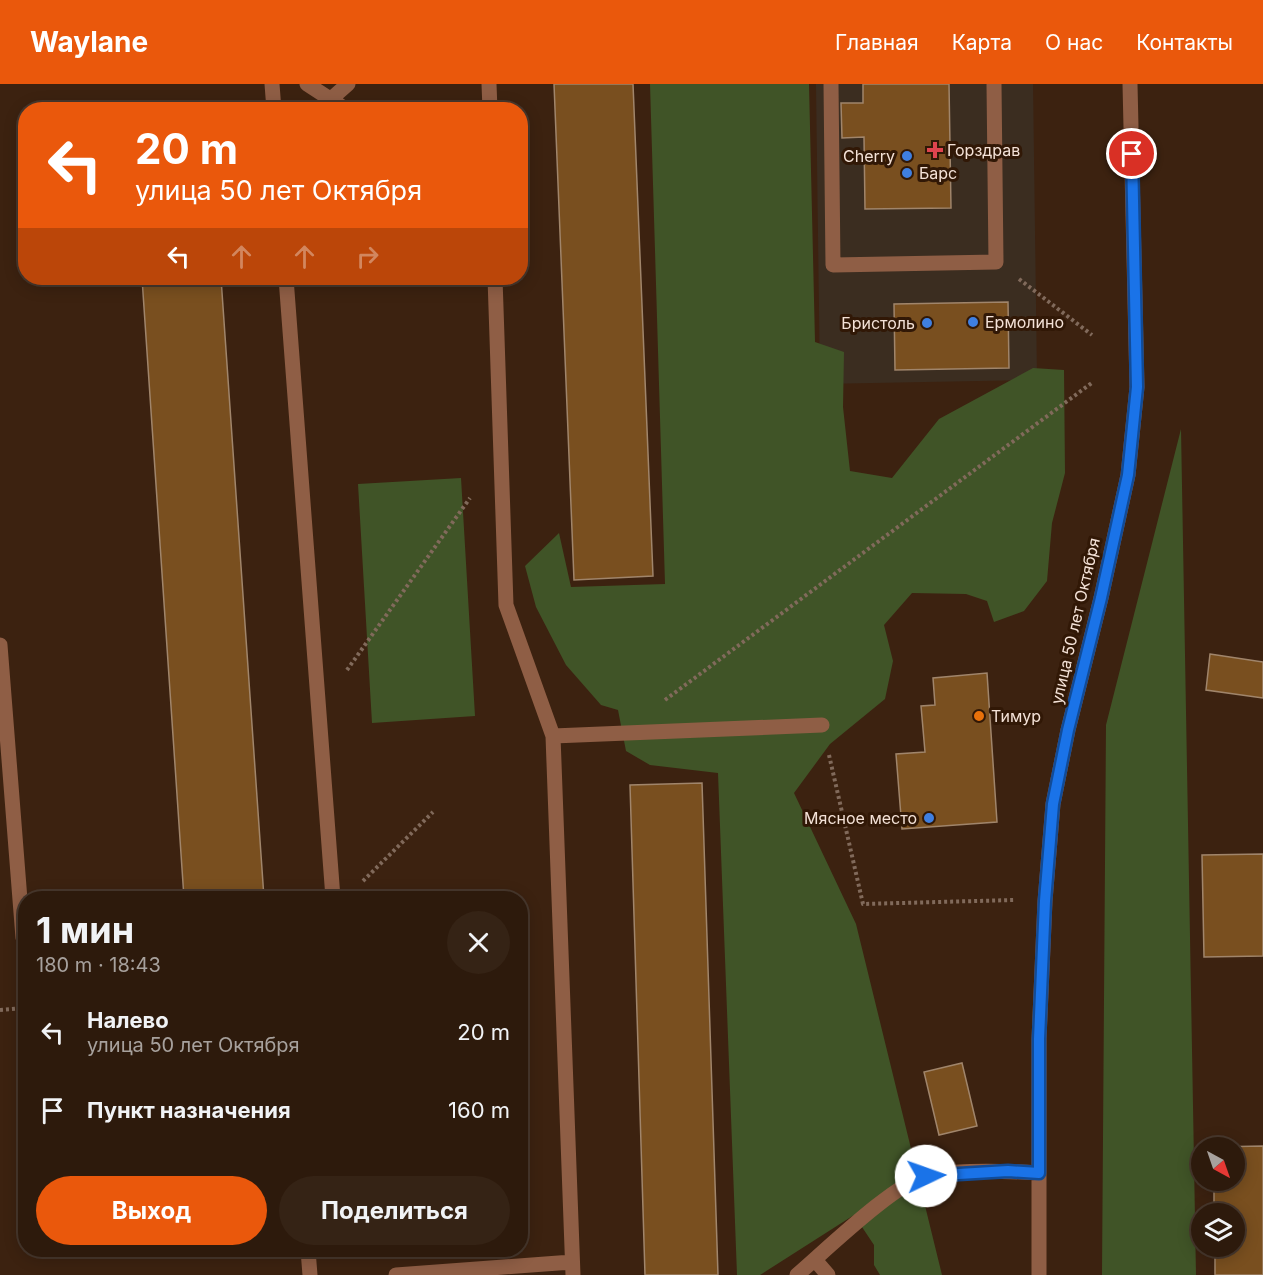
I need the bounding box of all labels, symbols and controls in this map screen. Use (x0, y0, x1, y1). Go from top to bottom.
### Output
text: Waylane (30, 25, 148, 59)
text: Главная (835, 30, 919, 55)
text: Карта (952, 30, 1012, 55)
text: О нас (1045, 30, 1103, 55)
text: Контакты (1136, 30, 1233, 55)
text: 20 m (135, 123, 238, 174)
icon: left (36, 126, 114, 204)
pin (1106, 128, 1157, 179)
icon: arrive (1115, 137, 1148, 170)
place label: Горздрав (947, 140, 1020, 160)
marker: Горздрав (928, 143, 942, 157)
place label: Cherry (843, 146, 895, 166)
marker: Cherry (900, 149, 914, 163)
place label: Барс (919, 163, 957, 183)
marker: Барс (900, 166, 914, 180)
text: улица 50 лет Октября (135, 174, 422, 207)
icon: left (162, 240, 195, 273)
icon: ahead (225, 240, 258, 273)
icon: ahead (288, 240, 321, 273)
icon: right (351, 240, 384, 273)
place label: Ермолино (985, 312, 1064, 332)
place label: Бристоль (841, 313, 915, 333)
marker: Ермолино (966, 315, 980, 329)
marker: Бристоль (920, 316, 934, 330)
street label: улица 50 лет Октября (1046, 536, 1104, 706)
place label: Тимур (991, 706, 1041, 726)
marker: Тимур (972, 709, 986, 723)
place label: Мясное место (804, 808, 917, 828)
marker: Мясное место (922, 811, 936, 825)
text: 1 мин (36, 908, 134, 952)
button: close (447, 911, 510, 974)
text: 180 m · 18:43 (36, 953, 161, 977)
text: Налево (87, 1007, 169, 1033)
icon: left (36, 1016, 69, 1049)
text: 20 m (457, 1019, 510, 1045)
text: улица 50 лет Октября (87, 1033, 300, 1057)
icon: arrive (36, 1094, 69, 1127)
text: Пункт назначения (87, 1097, 291, 1123)
text: 160 m (448, 1097, 510, 1123)
north arrow (1191, 1137, 1245, 1191)
map controls (1191, 1137, 1245, 1257)
position arrow (894, 1144, 958, 1208)
button: Выход (36, 1176, 267, 1245)
button: Поделиться (279, 1176, 510, 1245)
button: layers (1191, 1203, 1245, 1257)

